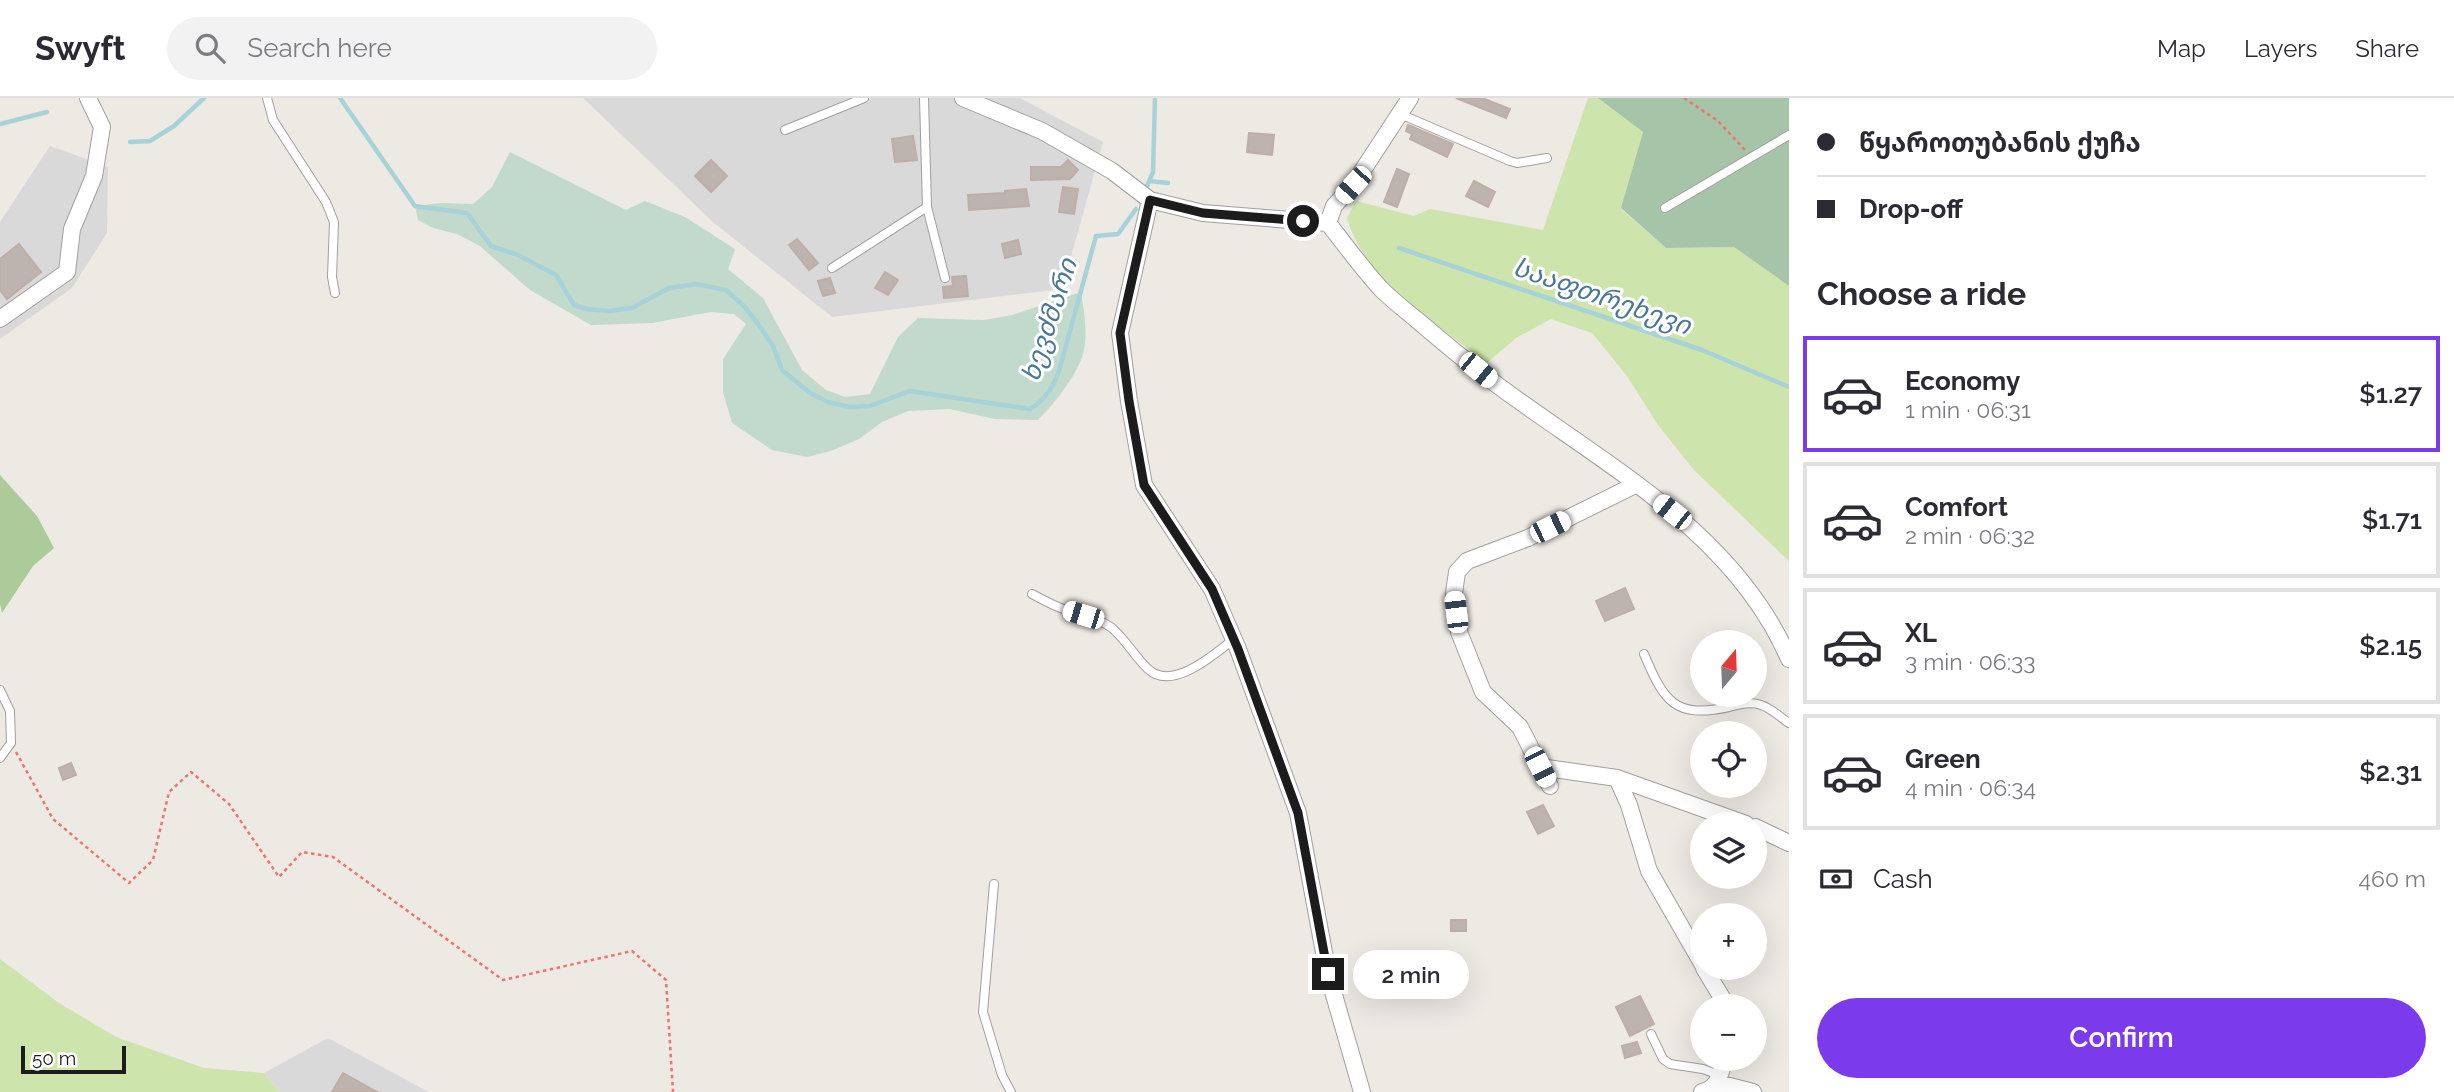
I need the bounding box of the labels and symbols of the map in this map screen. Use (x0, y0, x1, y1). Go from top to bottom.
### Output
car (1332, 162, 1375, 208)
route start (1287, 205, 1319, 237)
water label: სააფთრეხევი (1509, 252, 1696, 342)
water label: ხევძმარი (1015, 254, 1084, 385)
car (1456, 349, 1501, 391)
car (1649, 491, 1696, 533)
car (1527, 508, 1574, 546)
car (1444, 590, 1469, 634)
car (1060, 599, 1107, 631)
north arrow (1690, 630, 1768, 707)
car (1522, 744, 1559, 790)
callout: 2 min (1352, 950, 1468, 998)
route end (1312, 958, 1344, 990)
scale bar (21, 1043, 126, 1075)

